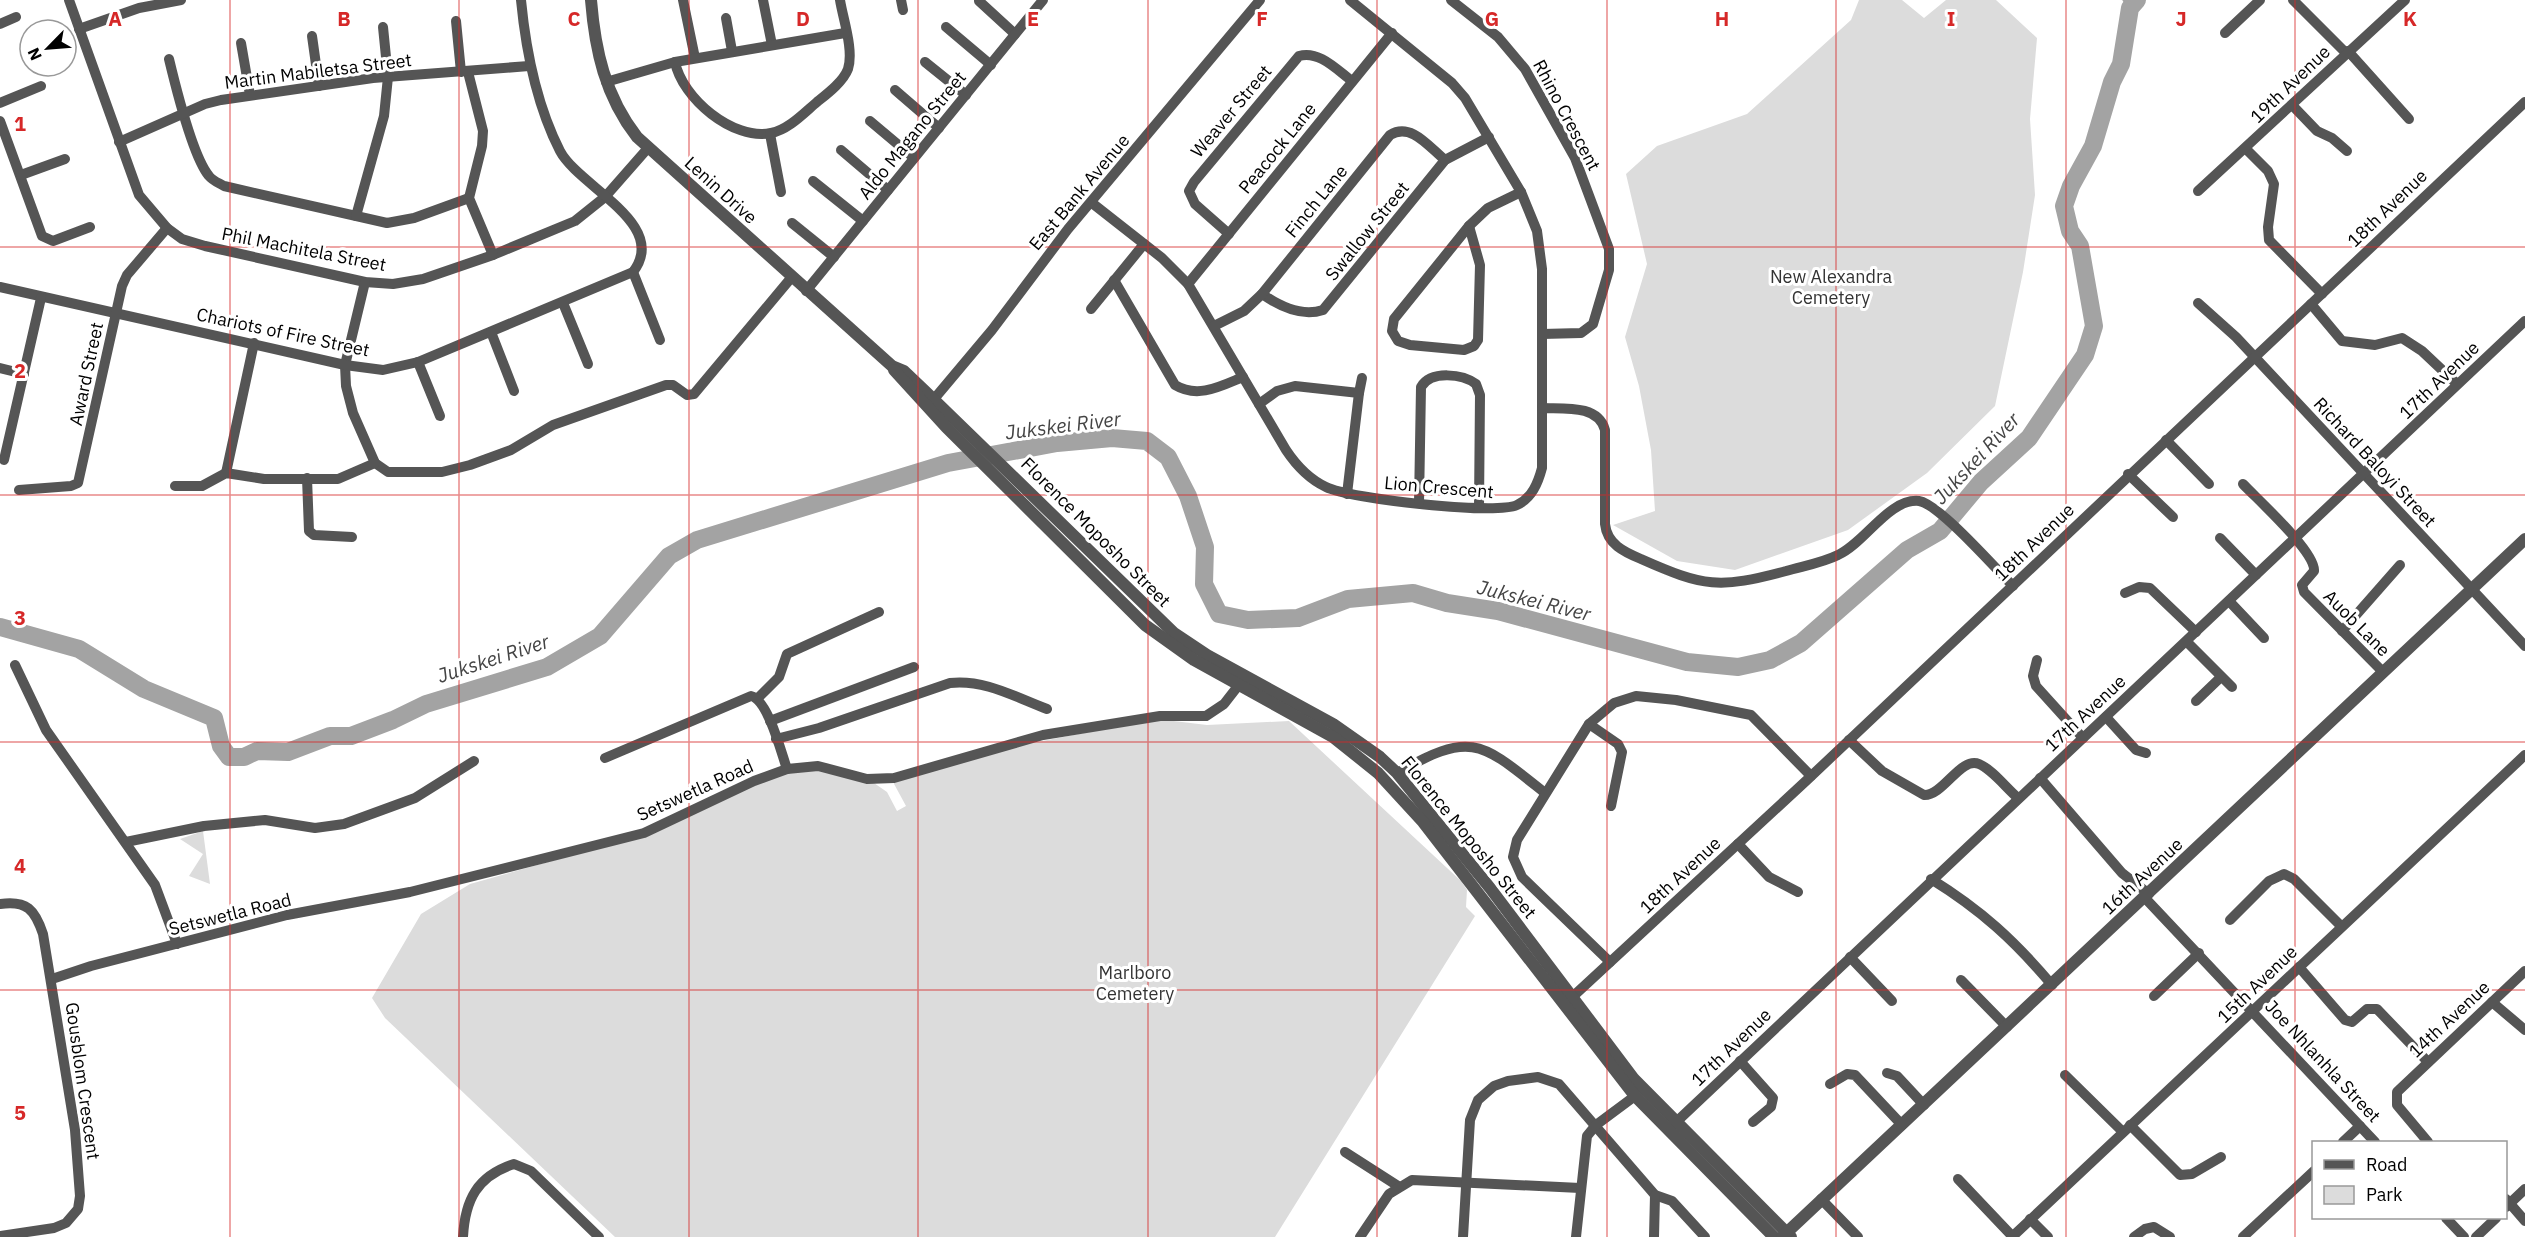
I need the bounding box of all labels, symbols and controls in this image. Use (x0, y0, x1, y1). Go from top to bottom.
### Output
text: A (108, 5, 122, 32)
text: B (337, 5, 351, 32)
text: C (567, 5, 581, 32)
text: D (796, 5, 810, 32)
text: E (1027, 5, 1039, 32)
text: F (1256, 5, 1268, 32)
text: G (1485, 5, 1499, 32)
text: H (1715, 5, 1729, 32)
text: I (1947, 5, 1955, 32)
text: J (2175, 5, 2187, 32)
text: K (2403, 5, 2417, 32)
north arrow (18, 18, 78, 78)
street label: 19th Avenue (2245, 40, 2335, 128)
text: N (23, 45, 46, 64)
street label: Martin Mabiletsa Street (223, 48, 413, 94)
street label: Rhino Crescent (1528, 56, 1606, 174)
street label: Weaver Street (1186, 60, 1276, 162)
street label: Aldo Magano Street (853, 66, 971, 204)
street label: Peacock Lane (1233, 98, 1321, 198)
text: 1 (14, 110, 26, 137)
street label: East Bank Avenue (1024, 129, 1134, 255)
street label: Lenin Drive (680, 151, 762, 229)
street label: Finch Lane (1280, 160, 1352, 242)
street label: 18th Avenue (2342, 164, 2432, 252)
street label: Swallow Street (1320, 177, 1414, 285)
street label: Phil Machitela Street (220, 222, 388, 276)
park label: New Alexandra Cemetery (1770, 265, 1893, 309)
street label: Chariots of Fire Street (194, 302, 372, 362)
street label: Award Street (64, 320, 108, 428)
street label: 17th Avenue (2394, 336, 2484, 424)
text: 2 (14, 357, 26, 384)
street label: Richard Baloyi Street (2309, 392, 2441, 532)
water label: Jukskei River (1004, 404, 1123, 445)
water label: Jukskei River (1927, 406, 2026, 510)
street label: Florence Moposho Street (1016, 452, 1176, 612)
street label: Lion Crescent (1383, 471, 1495, 503)
street label: 18th Avenue (1989, 498, 2079, 586)
water label: Jukskei River (1474, 573, 1594, 627)
street label: Auob Lane (2319, 585, 2395, 661)
text: 3 (14, 604, 26, 631)
water label: Jukskei River (434, 627, 553, 689)
street label: 17th Avenue (2040, 670, 2130, 756)
street label: Florence Moposho Street (1396, 751, 1542, 923)
street label: Setswetla Road (633, 754, 757, 826)
street label: 18th Avenue (1635, 832, 1725, 918)
street label: 16th Avenue (2097, 833, 2187, 919)
text: 4 (14, 852, 26, 879)
street label: Setswetla Road (166, 888, 294, 940)
street label: 15th Avenue (2212, 940, 2302, 1028)
park label: Marlboro Cemetery (1096, 961, 1174, 1005)
street label: 14th Avenue (2404, 976, 2494, 1062)
street label: Joe Nhlanhla Street (2260, 995, 2386, 1127)
street label: Gousblom Crescent (61, 1001, 105, 1161)
street label: 17th Avenue (1686, 1003, 1776, 1091)
text: 5 (14, 1099, 26, 1126)
legend (2312, 1141, 2507, 1219)
text: Road (2366, 1153, 2407, 1176)
text: Park (2366, 1183, 2403, 1206)

